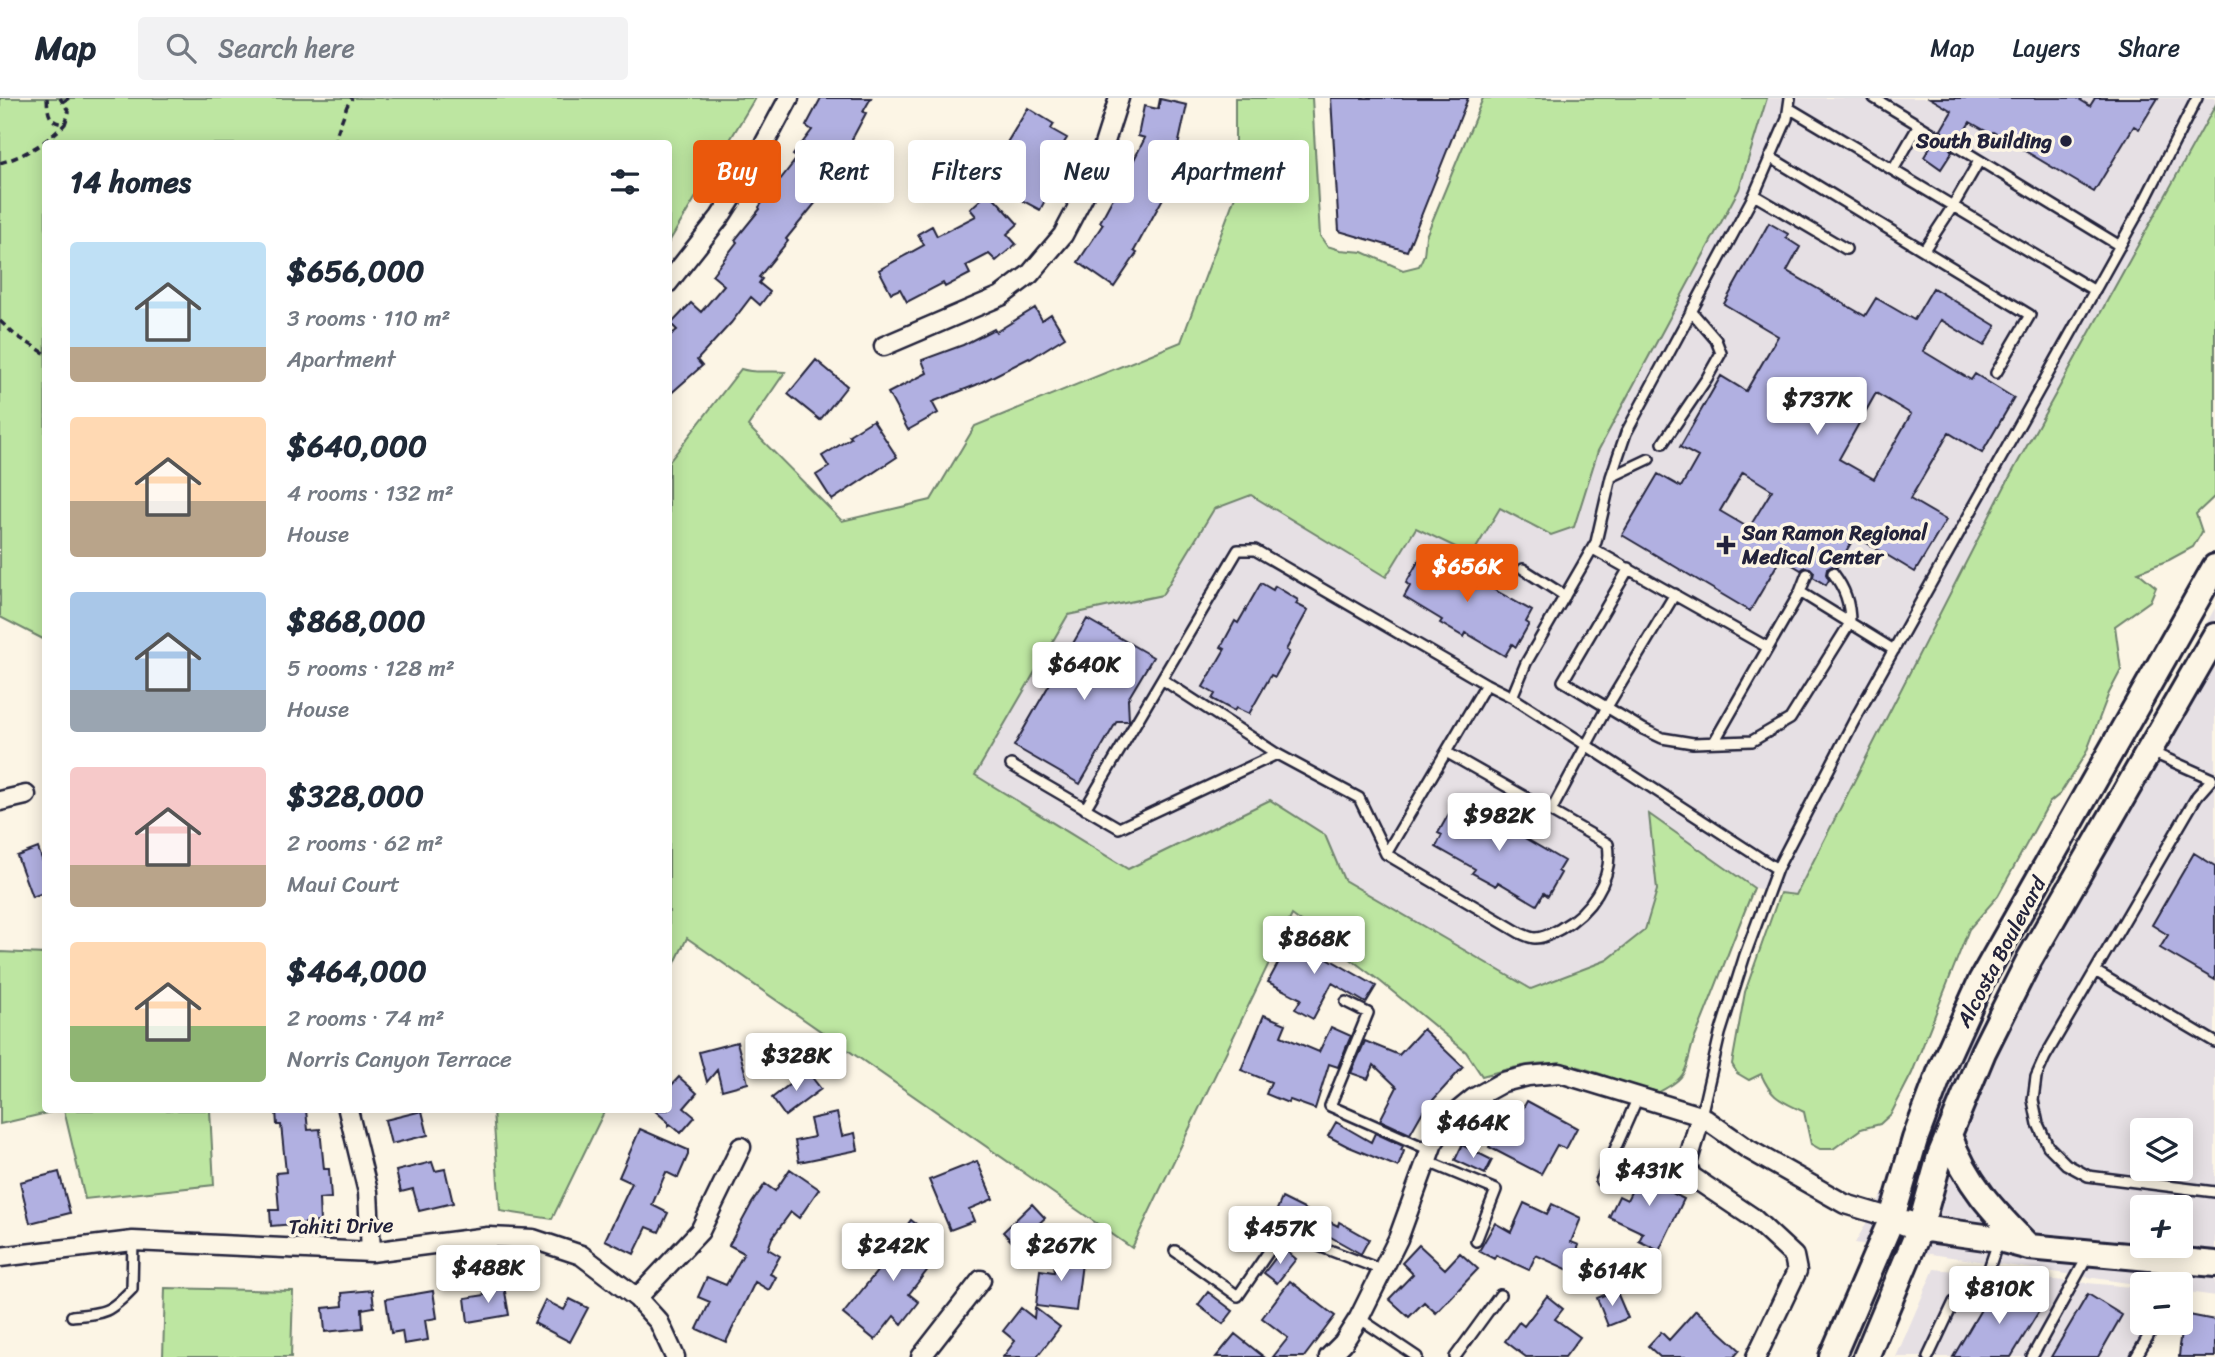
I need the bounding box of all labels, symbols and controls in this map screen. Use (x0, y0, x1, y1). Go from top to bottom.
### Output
search box (138, 17, 628, 80)
text: Map (35, 19, 96, 77)
text: Search here (218, 25, 355, 71)
text: Map (1930, 27, 1975, 69)
text: Layers (2013, 27, 2080, 69)
text: Share (2118, 27, 2180, 69)
icon: search (162, 29, 200, 67)
place label: South Building (1915, 122, 2052, 160)
marker: South Building (2058, 133, 2074, 149)
chip: Buy (693, 140, 781, 203)
chip: Rent (795, 140, 894, 203)
chip: Filters (908, 140, 1026, 203)
chip: New (1040, 140, 1134, 203)
chip: Apartment (1148, 140, 1309, 203)
text: 14 homes (70, 155, 191, 209)
icon: filters (606, 163, 644, 201)
text: $656,000 (287, 244, 425, 298)
icon: home (126, 270, 210, 354)
text: 3 rooms · 110 m² (287, 298, 451, 339)
text: Apartment (287, 339, 396, 380)
pin: $737K (1768, 378, 1866, 437)
text: $737K (1783, 379, 1851, 420)
text: $640,000 (287, 419, 427, 473)
icon: home (126, 445, 210, 529)
text: 4 rooms · 132 m² (287, 473, 454, 514)
text: House (287, 514, 349, 555)
place label: San Ramon Regional Medical Center (1741, 514, 1928, 576)
marker: San Ramon Regional Medical Center (1716, 535, 1736, 555)
pin: $656K (1418, 545, 1516, 604)
text: $656K (1432, 546, 1502, 587)
text: $868,000 (287, 594, 425, 648)
icon: home (126, 620, 210, 704)
pin: $640K (1035, 642, 1133, 702)
text: $640K (1048, 644, 1120, 685)
text: 5 rooms · 128 m² (287, 648, 455, 689)
text: House (287, 689, 349, 730)
text: $328,000 (287, 769, 424, 823)
pin: $982K (1450, 794, 1548, 853)
icon: home (126, 795, 210, 879)
text: $982K (1464, 795, 1534, 836)
text: 2 rooms · 62 m² (287, 823, 443, 864)
text: Maui Court (287, 864, 400, 905)
street label: Alcosta Boulevard (1945, 868, 2058, 1035)
pin: $868K (1265, 916, 1363, 976)
text: $868K (1279, 918, 1349, 959)
text: $464,000 (287, 944, 427, 998)
icon: home (126, 970, 210, 1054)
text: 2 rooms · 74 m² (287, 998, 444, 1039)
pin: $328K (747, 1034, 845, 1093)
text: $328K (761, 1035, 831, 1076)
text: Norris Canyon Terrace (287, 1039, 512, 1080)
pin: $464K (1424, 1100, 1522, 1160)
text: $464K (1437, 1102, 1509, 1143)
map controls (2130, 1118, 2193, 1335)
button: layers (2130, 1118, 2193, 1181)
pin: $431K (1600, 1148, 1698, 1208)
text: $431K (1616, 1150, 1682, 1191)
button: + (2130, 1195, 2193, 1258)
street label: Tahiti Drive (288, 1206, 394, 1246)
pin: $457K (1231, 1206, 1329, 1266)
text: $457K (1244, 1208, 1316, 1249)
pin: $242K (844, 1224, 942, 1283)
pin: $267K (1012, 1224, 1110, 1283)
text: $242K (858, 1225, 928, 1266)
text: $267K (1027, 1225, 1095, 1266)
pin: $488K (439, 1246, 537, 1305)
text: $488K (452, 1247, 524, 1288)
pin: $614K (1563, 1248, 1661, 1308)
text: $614K (1579, 1250, 1645, 1291)
pin: $810K (1950, 1266, 2048, 1326)
text: $810K (1965, 1268, 2033, 1309)
button: − (2130, 1272, 2193, 1335)

